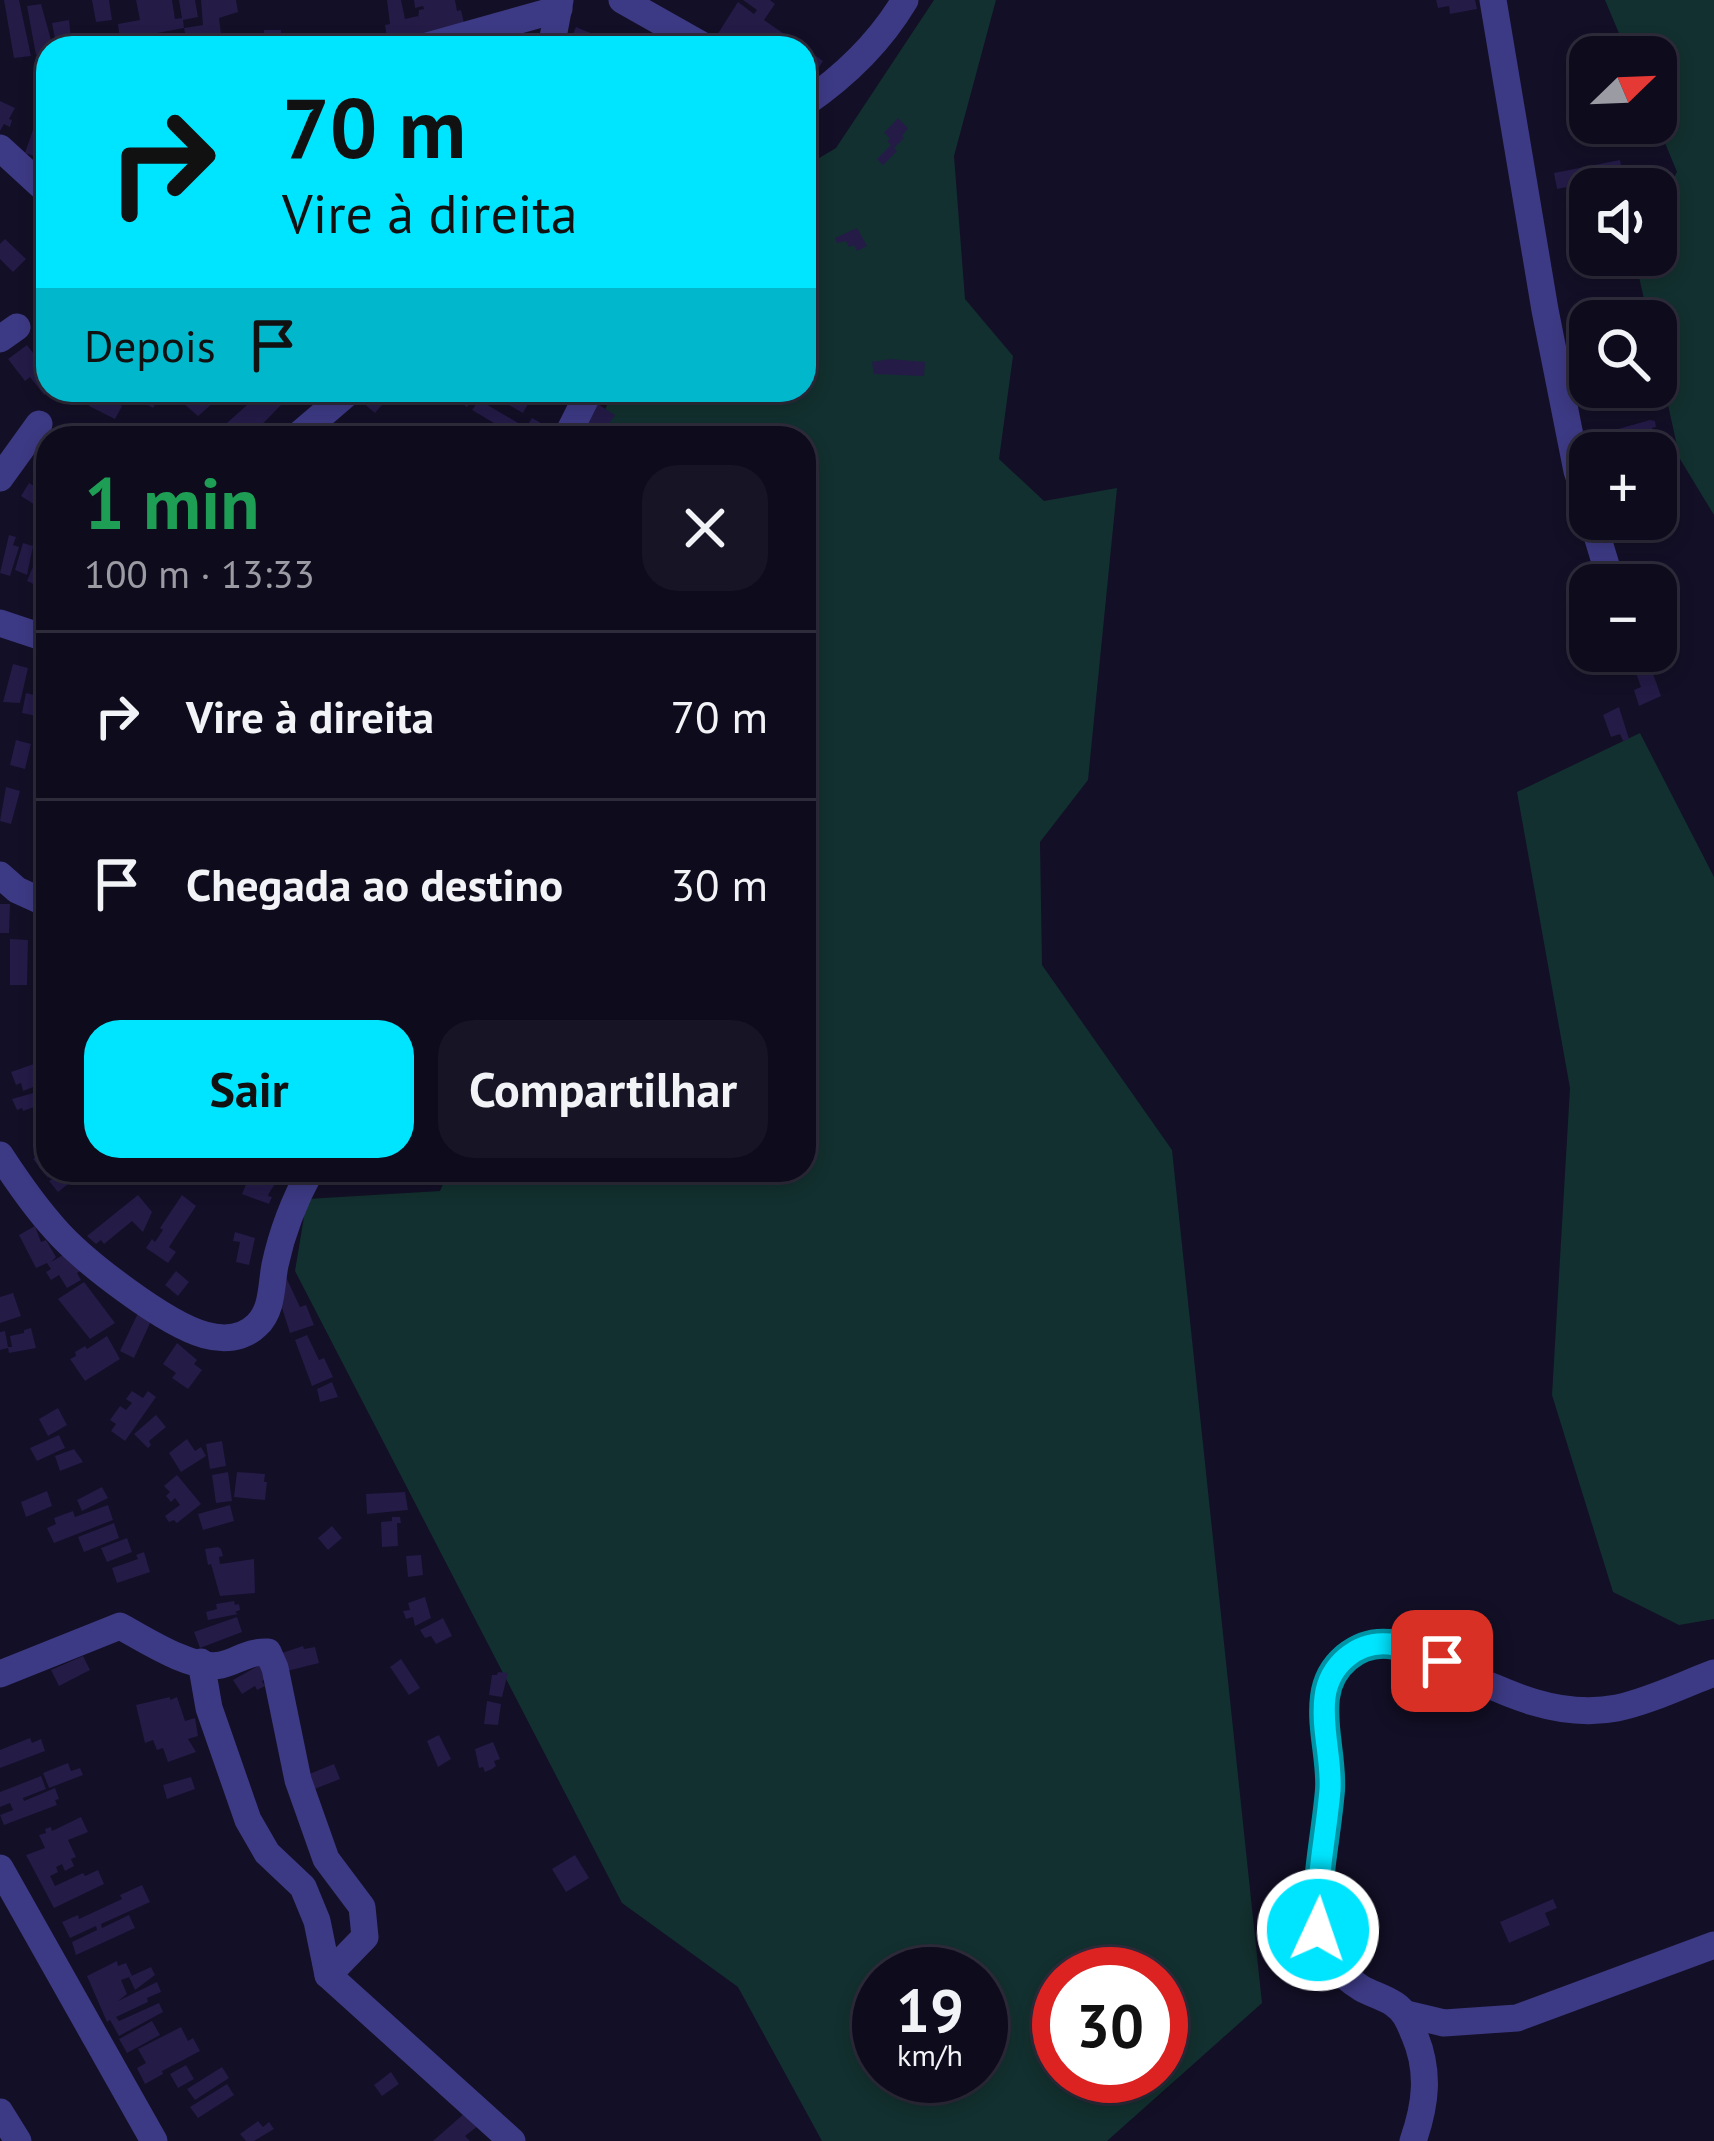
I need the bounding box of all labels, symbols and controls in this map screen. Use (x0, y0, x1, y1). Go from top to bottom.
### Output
north arrow (1569, 36, 1677, 144)
map controls (1569, 36, 1677, 672)
text: 70 m (282, 72, 466, 181)
icon: right (84, 84, 240, 240)
button: sound (1569, 168, 1677, 276)
text: Vire à direita (282, 178, 577, 248)
button: search (1569, 300, 1677, 408)
icon: arrive (240, 312, 306, 378)
text: Depois (84, 316, 216, 374)
button: + (1569, 432, 1677, 540)
text: 1 min (84, 456, 260, 549)
button: close (642, 465, 768, 591)
text: 100 m · 13:33 (84, 548, 315, 599)
button: − (1569, 564, 1677, 672)
icon: right (84, 683, 150, 749)
text: Vire à direita (186, 687, 434, 745)
text: 70 m (670, 687, 768, 745)
icon: arrive (84, 851, 150, 917)
text: Chegada ao destino (186, 855, 563, 913)
text: 30 m (670, 855, 768, 913)
button: Sair (84, 1020, 414, 1158)
button: Compartilhar (438, 1020, 768, 1158)
pin (1391, 1610, 1493, 1712)
icon: arrive (1409, 1628, 1475, 1694)
position arrow (1255, 1867, 1381, 1993)
speed limit sign: 30 (1032, 1947, 1188, 2103)
text: 19 (896, 1971, 964, 2049)
text: km/h (897, 2035, 963, 2074)

